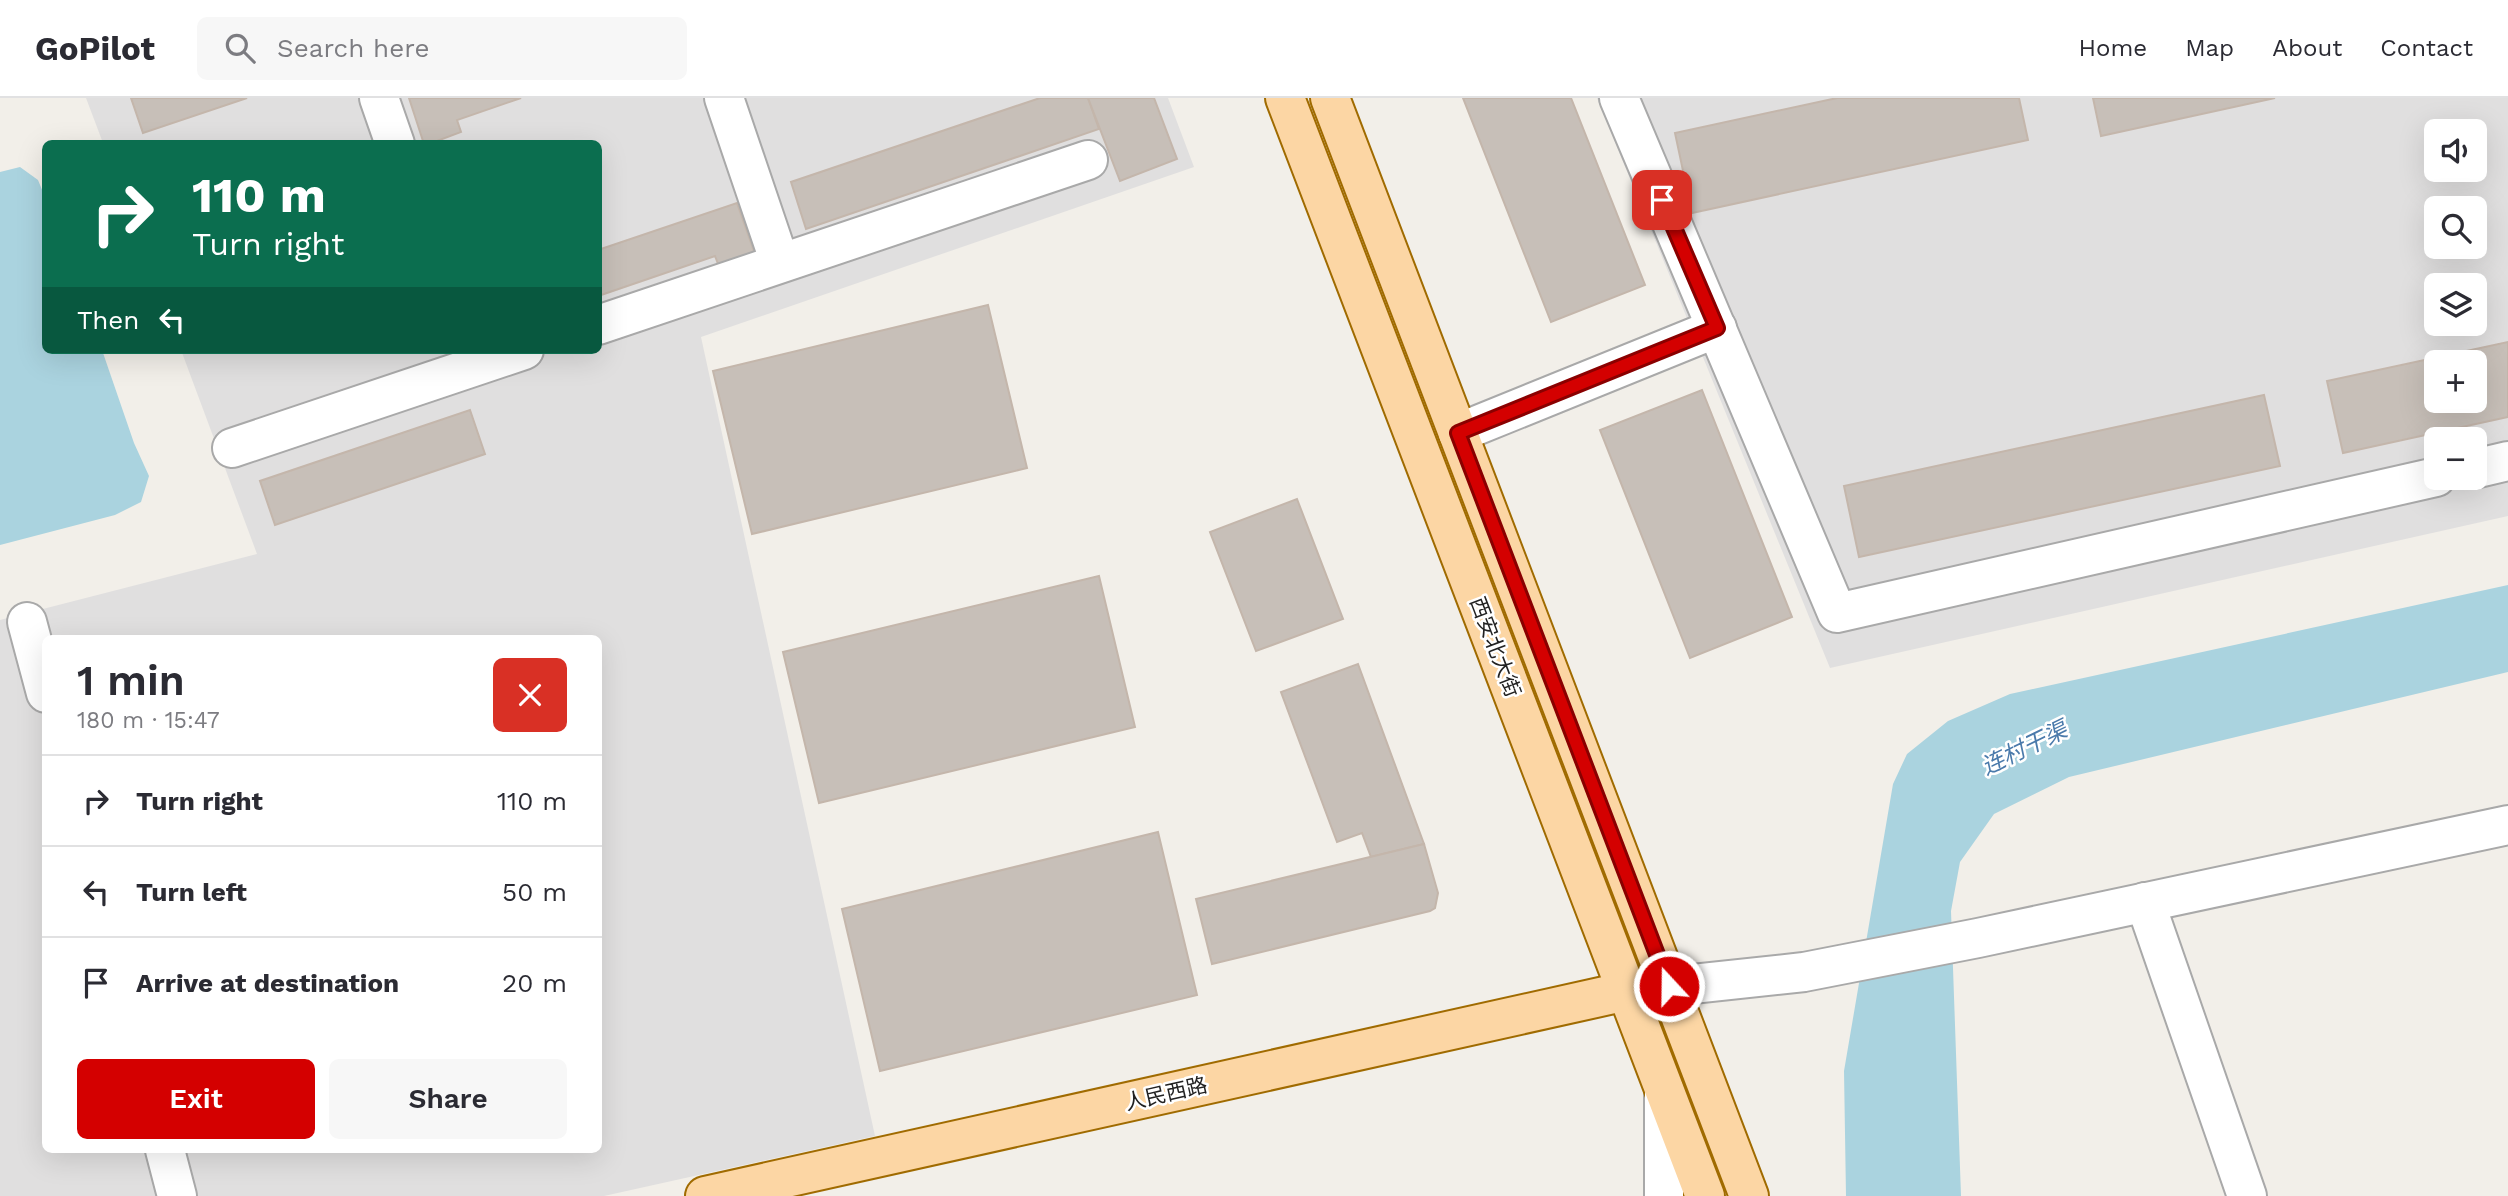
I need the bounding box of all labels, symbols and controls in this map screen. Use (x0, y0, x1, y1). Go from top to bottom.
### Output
search box (197, 17, 687, 80)
text: GoPilot (35, 29, 155, 68)
icon: search (221, 29, 259, 67)
text: Search here (277, 33, 429, 63)
text: Home (2079, 34, 2147, 62)
text: Map (2185, 34, 2234, 62)
text: About (2272, 34, 2342, 62)
text: Contact (2380, 34, 2473, 62)
map controls (2424, 119, 2487, 490)
button: sound (2424, 119, 2487, 182)
text: 110 m (192, 166, 326, 224)
icon: right (77, 168, 168, 259)
pin (1632, 170, 1692, 230)
icon: arrive (1643, 181, 1681, 219)
button: search (2424, 196, 2487, 259)
text: Turn right (192, 225, 344, 263)
button: layers (2424, 273, 2487, 336)
icon: left (153, 301, 191, 339)
text: Then (77, 305, 139, 335)
button: + (2424, 350, 2487, 413)
button: − (2424, 427, 2487, 490)
street label: 西安北大街 (1465, 593, 1526, 700)
text: 1 min (77, 656, 185, 705)
button: close (493, 658, 567, 732)
text: 180 m · 15:47 (77, 707, 220, 734)
water label: 连村干渠 (1977, 715, 2074, 781)
icon: right (77, 782, 115, 820)
text: Turn right (136, 786, 263, 816)
text: 110 m (497, 786, 567, 816)
icon: left (77, 873, 115, 911)
text: Turn left (136, 877, 247, 907)
text: 50 m (502, 877, 567, 907)
position arrow (1632, 949, 1706, 1023)
icon: arrive (77, 964, 115, 1002)
text: Arrive at destination (136, 968, 399, 998)
text: 20 m (502, 968, 567, 998)
button: Exit (77, 1059, 315, 1139)
button: Share (329, 1059, 567, 1139)
street label: 人民西路 (1122, 1072, 1210, 1115)

